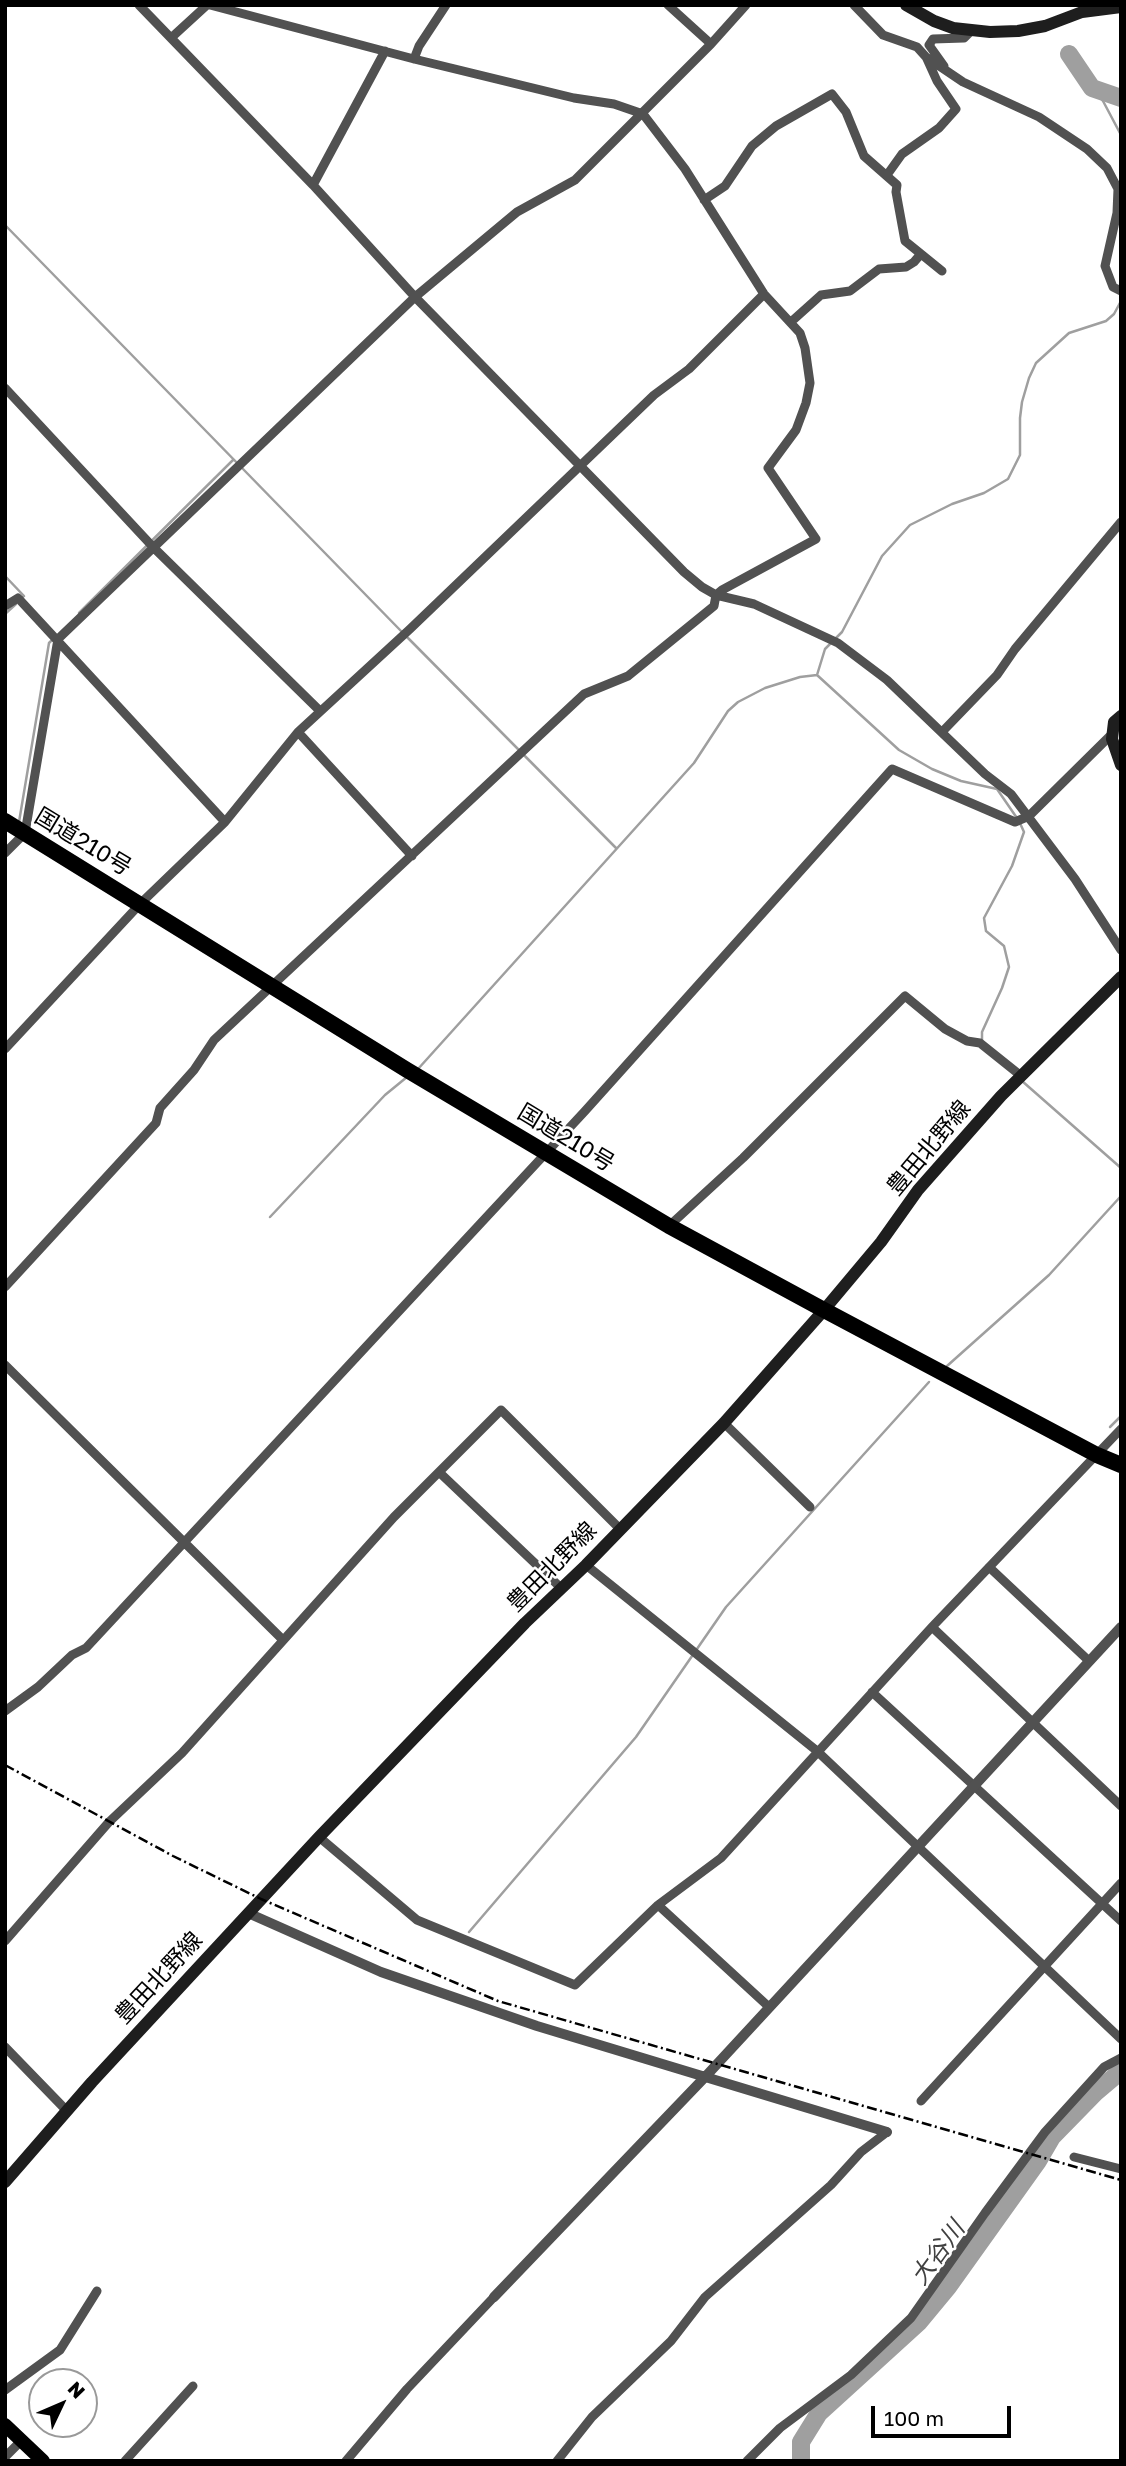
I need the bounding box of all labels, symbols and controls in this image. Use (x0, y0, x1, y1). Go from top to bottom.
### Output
street label: 国道210号 (30, 802, 136, 882)
street label: 豊田北野線 (881, 1095, 977, 1201)
street label: 国道210号 (513, 1098, 619, 1178)
street label: 豊田北野線 (502, 1517, 602, 1617)
street label: 豊田北野線 (110, 1927, 208, 2029)
water label: 大谷川 (905, 2215, 971, 2291)
north arrow (28, 2368, 98, 2438)
text: N (64, 2376, 90, 2403)
scale bar (874, 2392, 1014, 2436)
text: 100 m (884, 2405, 944, 2431)

